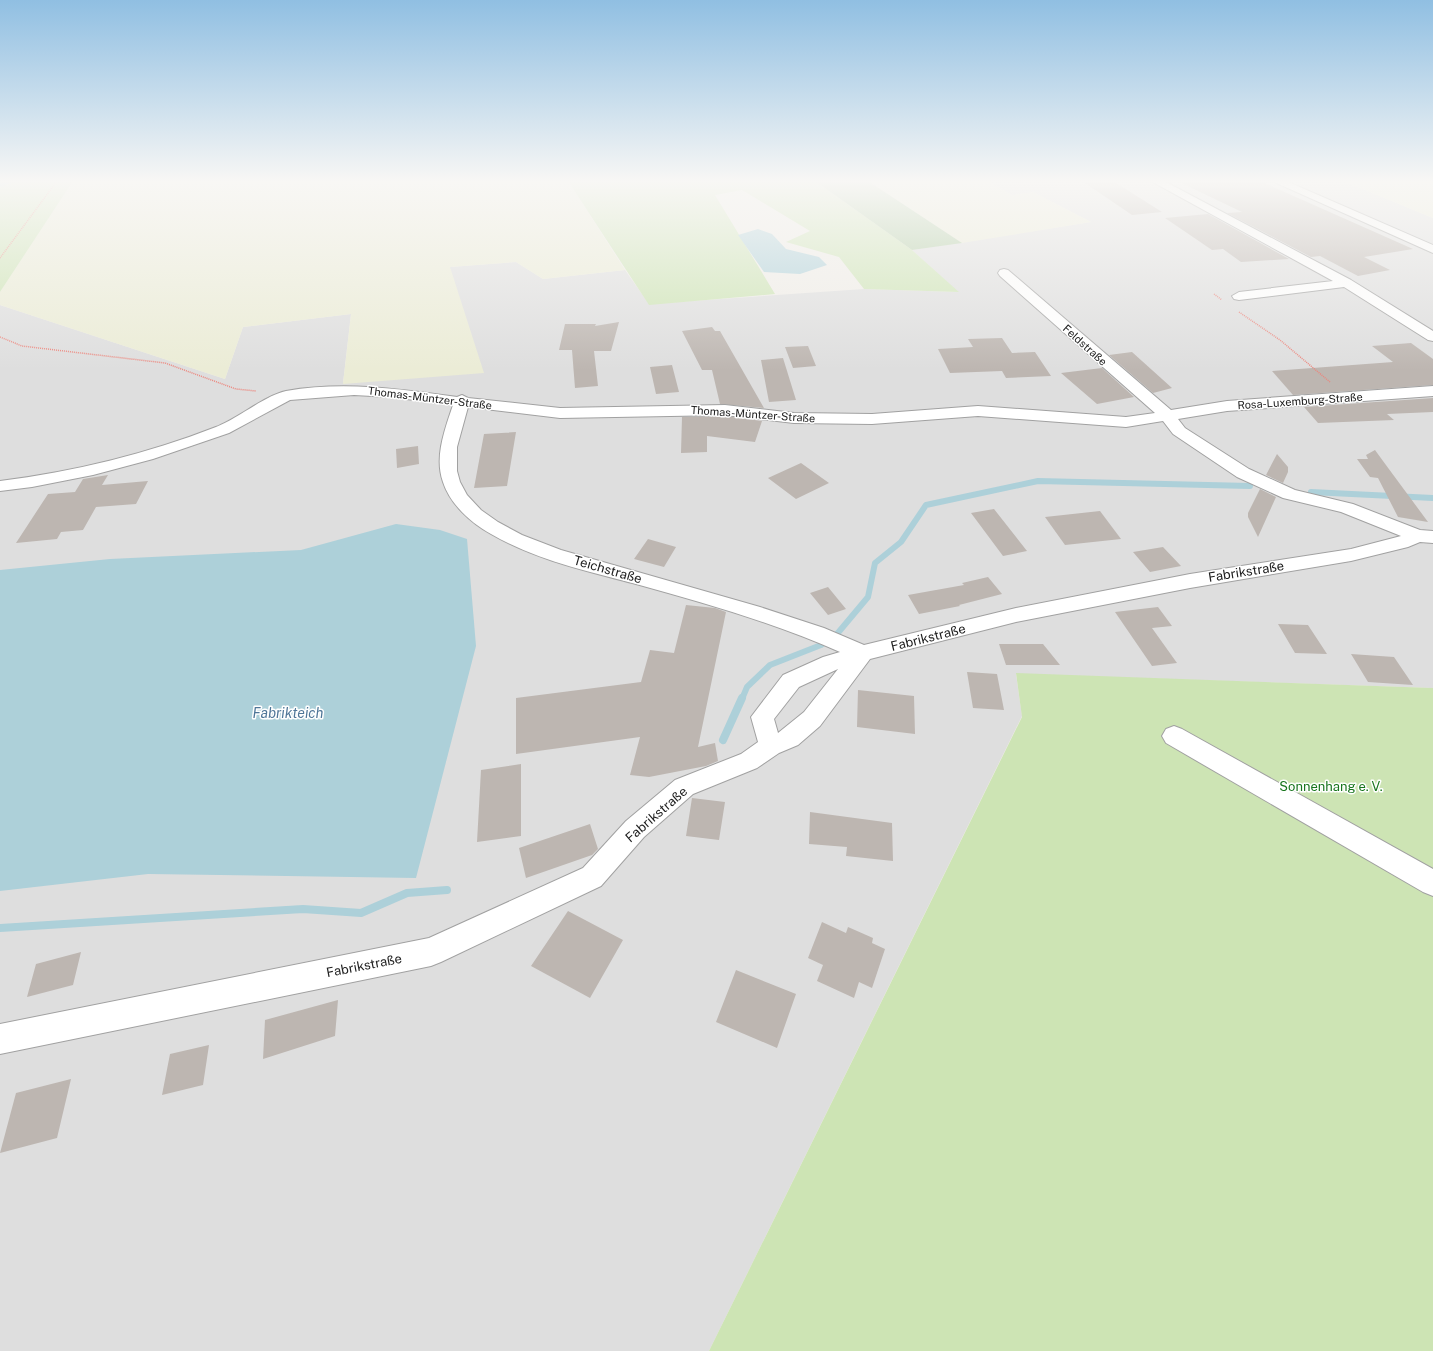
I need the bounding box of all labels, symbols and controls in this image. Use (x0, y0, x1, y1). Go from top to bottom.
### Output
street label: Feldstraße (1061, 322, 1109, 368)
street label: Thomas-Müntzer-Straße (367, 384, 493, 412)
street label: Rosa-Luxemburg-Straße (1237, 391, 1363, 411)
street label: Thomas-Müntzer-Straße (690, 404, 816, 424)
street label: Teichstraße (572, 553, 644, 586)
street label: Fabrikstraße (1207, 558, 1285, 585)
street label: Fabrikstraße (889, 621, 967, 654)
water label: Fabrikteich (253, 705, 324, 721)
park label: Sonnenhang e. V. (1279, 779, 1383, 794)
street label: Fabrikstraße (622, 784, 690, 845)
street label: Fabrikstraße (325, 951, 403, 980)

